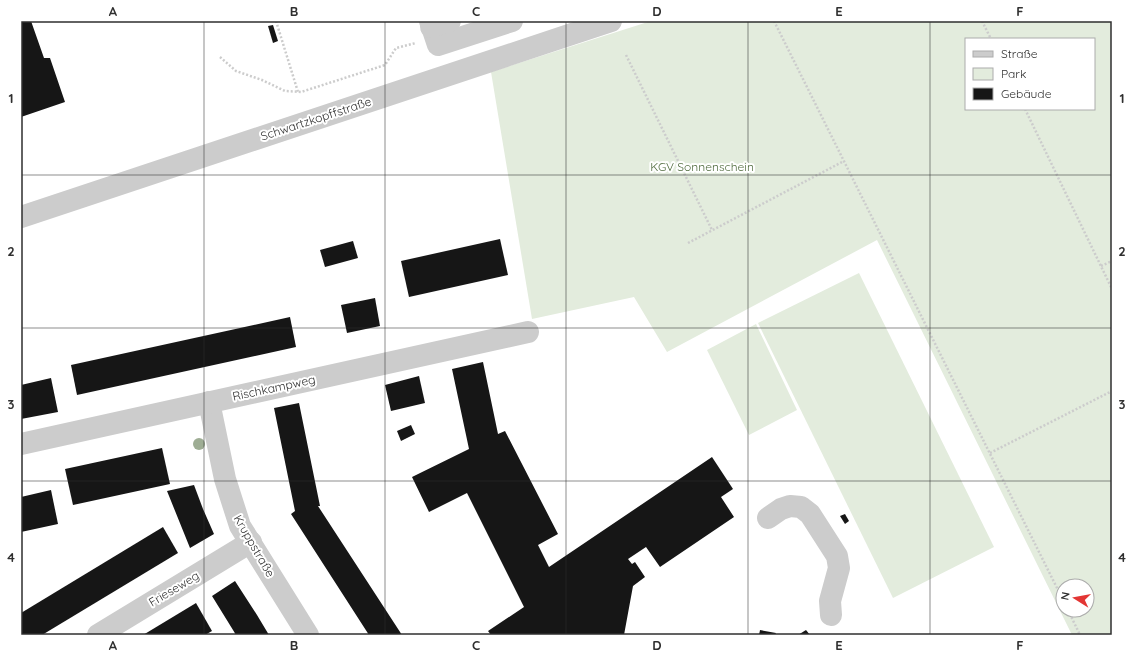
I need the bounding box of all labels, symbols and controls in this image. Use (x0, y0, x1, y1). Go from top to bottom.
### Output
text: A (109, 3, 118, 19)
text: B (290, 3, 298, 19)
text: C (472, 3, 480, 19)
text: D (652, 3, 662, 19)
text: E (835, 3, 843, 19)
text: F (1016, 3, 1024, 19)
legend (965, 38, 1095, 110)
text: Straße (1001, 46, 1038, 61)
text: Park (1001, 66, 1026, 81)
text: Gebäude (1001, 86, 1052, 101)
text: 1 (8, 90, 14, 106)
text: 1 (1119, 90, 1125, 106)
street label: Schwartzkopffstraße (259, 93, 373, 143)
park label: KGV Sonnenschein (650, 159, 754, 174)
text: 2 (7, 243, 15, 259)
text: 2 (1118, 243, 1126, 259)
street label: Rischkampweg (231, 371, 317, 404)
text: 3 (8, 396, 15, 412)
text: 3 (1119, 396, 1126, 412)
street label: Kruppstraße (231, 512, 278, 580)
text: 4 (7, 549, 15, 565)
text: 4 (1118, 549, 1126, 565)
street label: Frieseweg (146, 568, 202, 609)
north arrow (1055, 578, 1095, 618)
text: N (1058, 591, 1073, 601)
text: A (109, 637, 118, 653)
text: B (290, 637, 298, 653)
text: C (472, 637, 480, 653)
text: D (652, 637, 662, 653)
text: E (835, 637, 843, 653)
text: F (1016, 637, 1024, 653)

